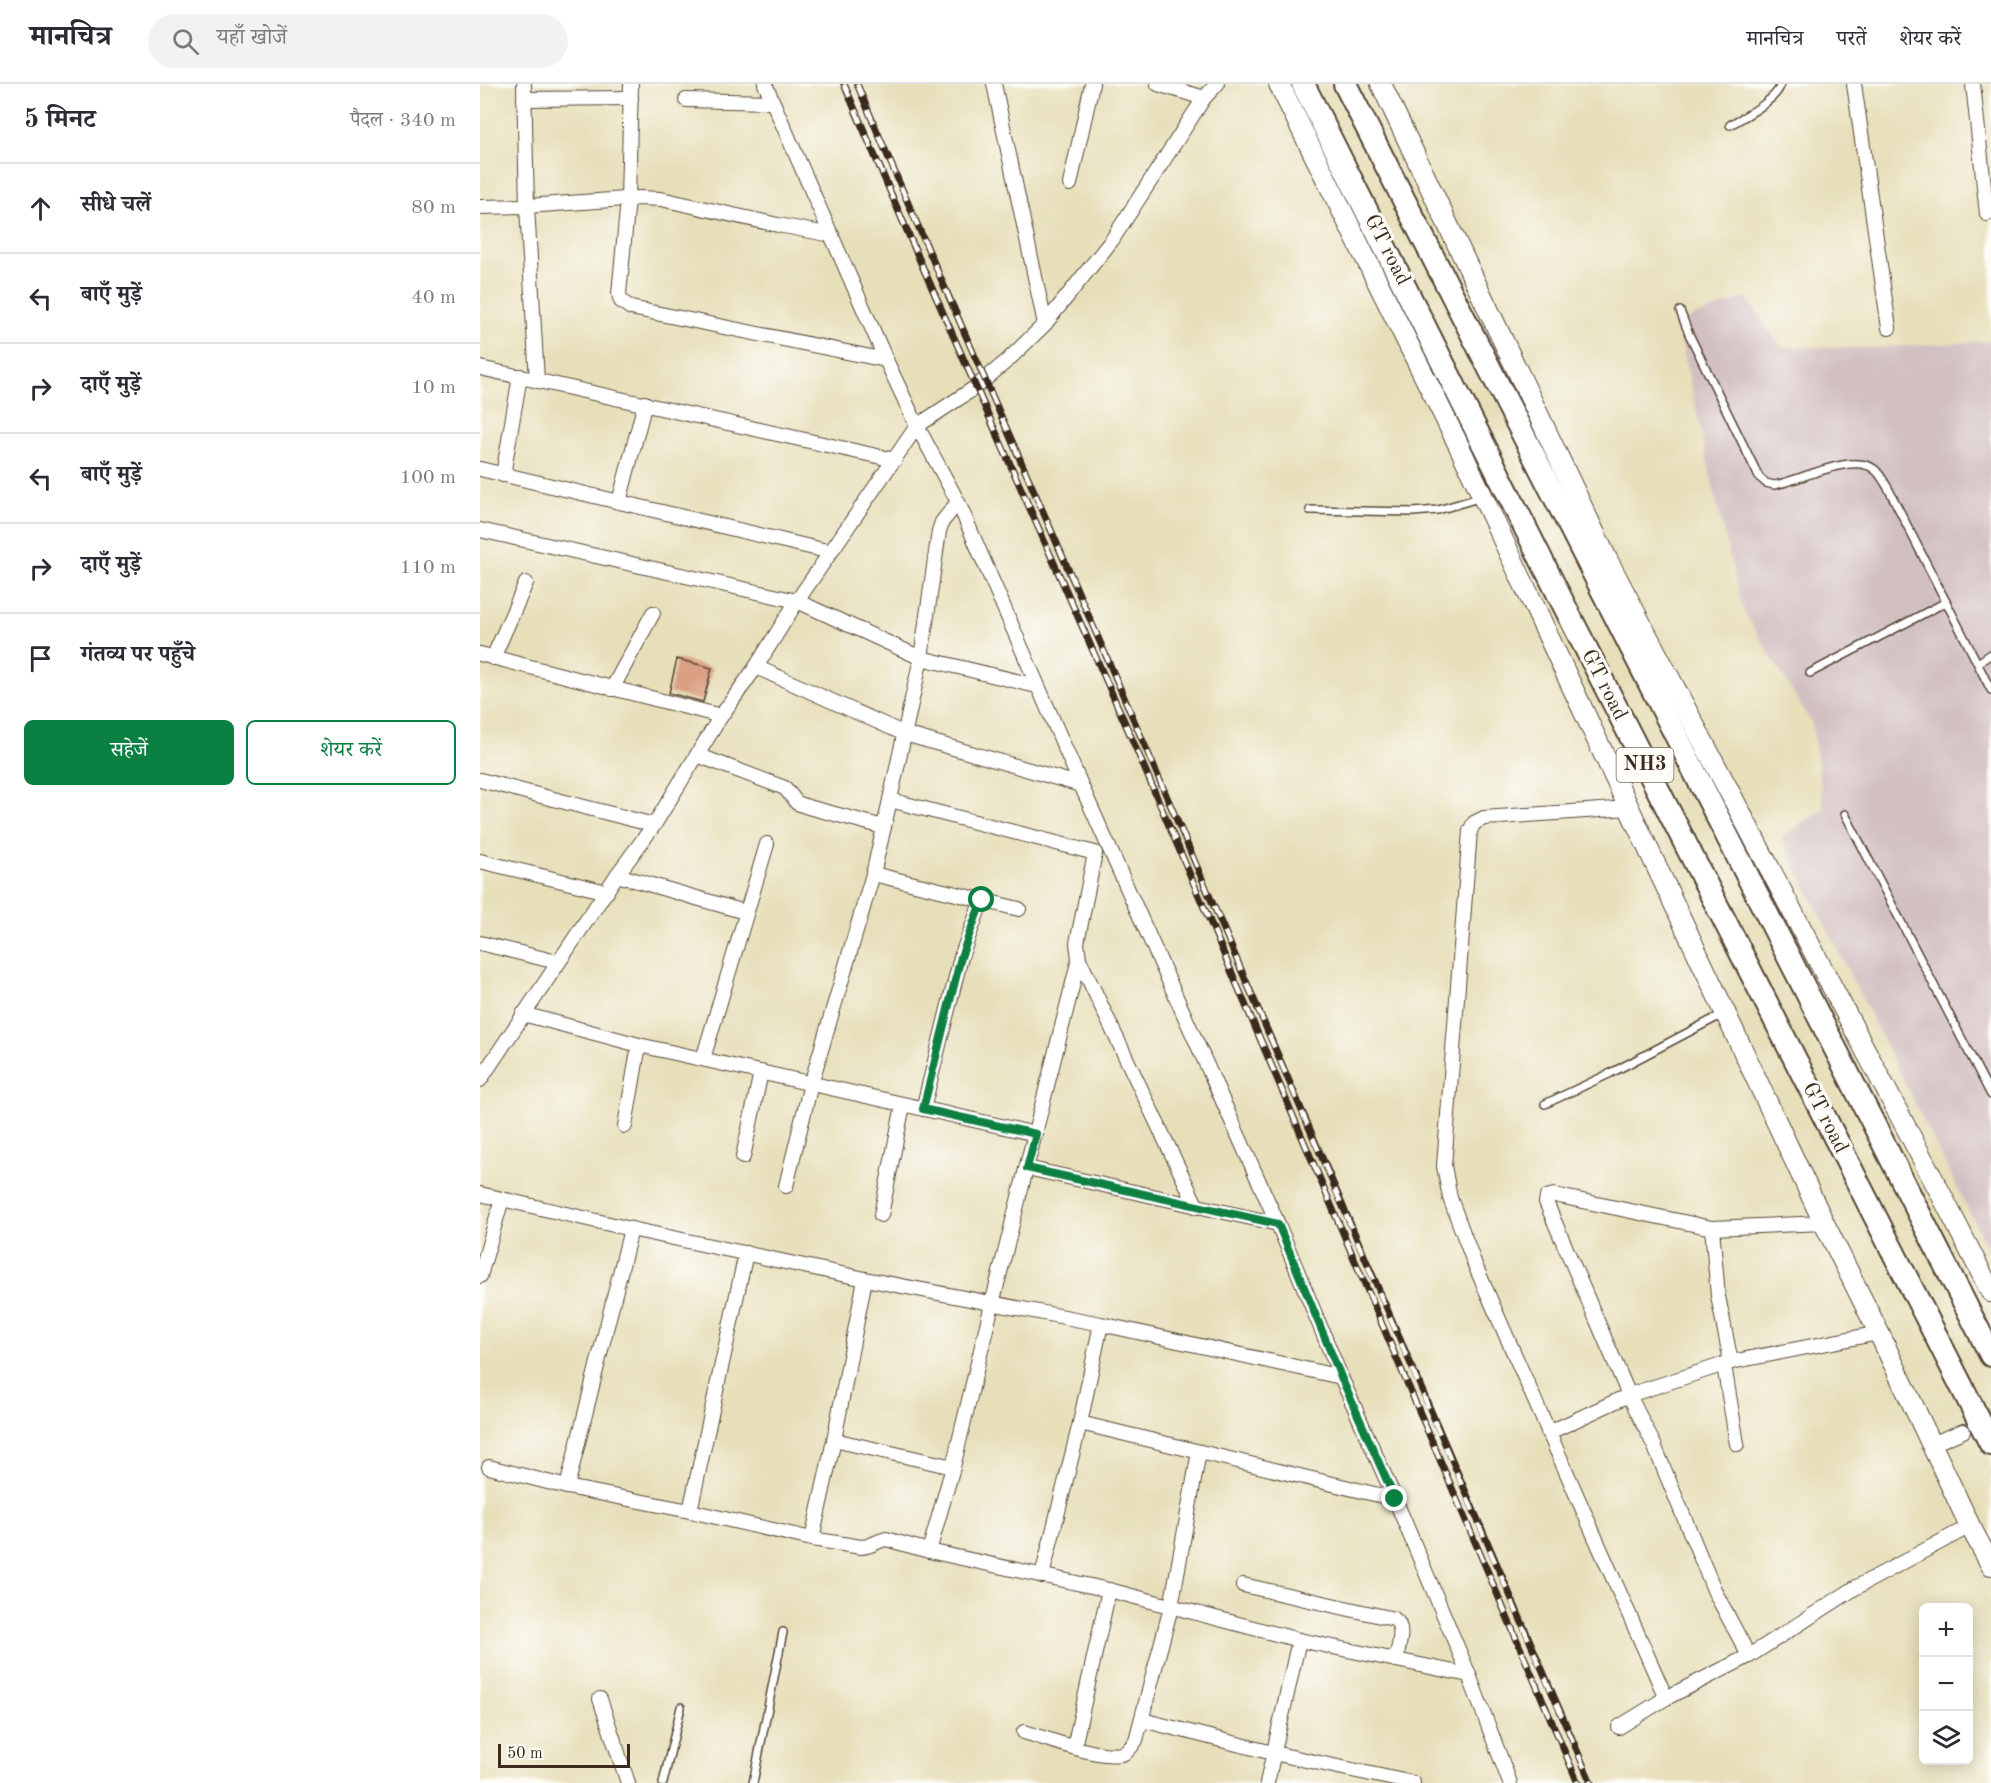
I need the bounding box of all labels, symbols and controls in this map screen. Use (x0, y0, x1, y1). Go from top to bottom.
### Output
search box (148, 14, 568, 68)
text: मानचित्र (30, 24, 112, 52)
icon: search (169, 25, 202, 58)
text: यहाँ खोजें (217, 27, 287, 49)
text: मानचित्र (1747, 29, 1803, 50)
text: परतें (1836, 29, 1866, 50)
text: शेयर करें (1899, 29, 1961, 50)
text: 5 मिनट (24, 107, 96, 133)
text: पैदल · 340 m (350, 111, 456, 131)
icon: ahead (24, 192, 57, 225)
text: सीधे चलें (81, 194, 151, 216)
text: 80 m (411, 198, 456, 218)
street label: GT road (1360, 211, 1414, 289)
icon: left (24, 282, 57, 315)
text: बाएँ मुड़ें (81, 284, 142, 306)
text: 40 m (411, 288, 456, 308)
icon: right (24, 372, 57, 405)
text: दाएँ मुड़ें (81, 374, 141, 396)
text: 10 m (411, 378, 456, 398)
icon: left (24, 462, 57, 495)
text: बाएँ मुड़ें (81, 464, 142, 486)
text: 100 m (400, 468, 456, 488)
icon: right (24, 552, 57, 585)
text: दाएँ मुड़ें (81, 554, 141, 576)
text: 110 m (400, 558, 456, 578)
icon: arrive (24, 642, 57, 675)
text: गंतव्य पर पहुँचे (81, 644, 195, 666)
street label: GT road (1577, 646, 1631, 724)
button: सहेजें (24, 720, 234, 785)
button: शेयर करें (246, 720, 456, 785)
road number: NH3 (1616, 748, 1674, 782)
route start (968, 886, 994, 912)
street label: GT road (1798, 1079, 1852, 1157)
route end (1381, 1485, 1407, 1511)
map controls (1919, 1603, 1973, 1765)
button: + (1919, 1603, 1973, 1657)
button: − (1919, 1657, 1973, 1711)
button: layers (1919, 1711, 1973, 1765)
scale bar (498, 1741, 630, 1768)
text: 50 m (507, 1746, 543, 1762)

